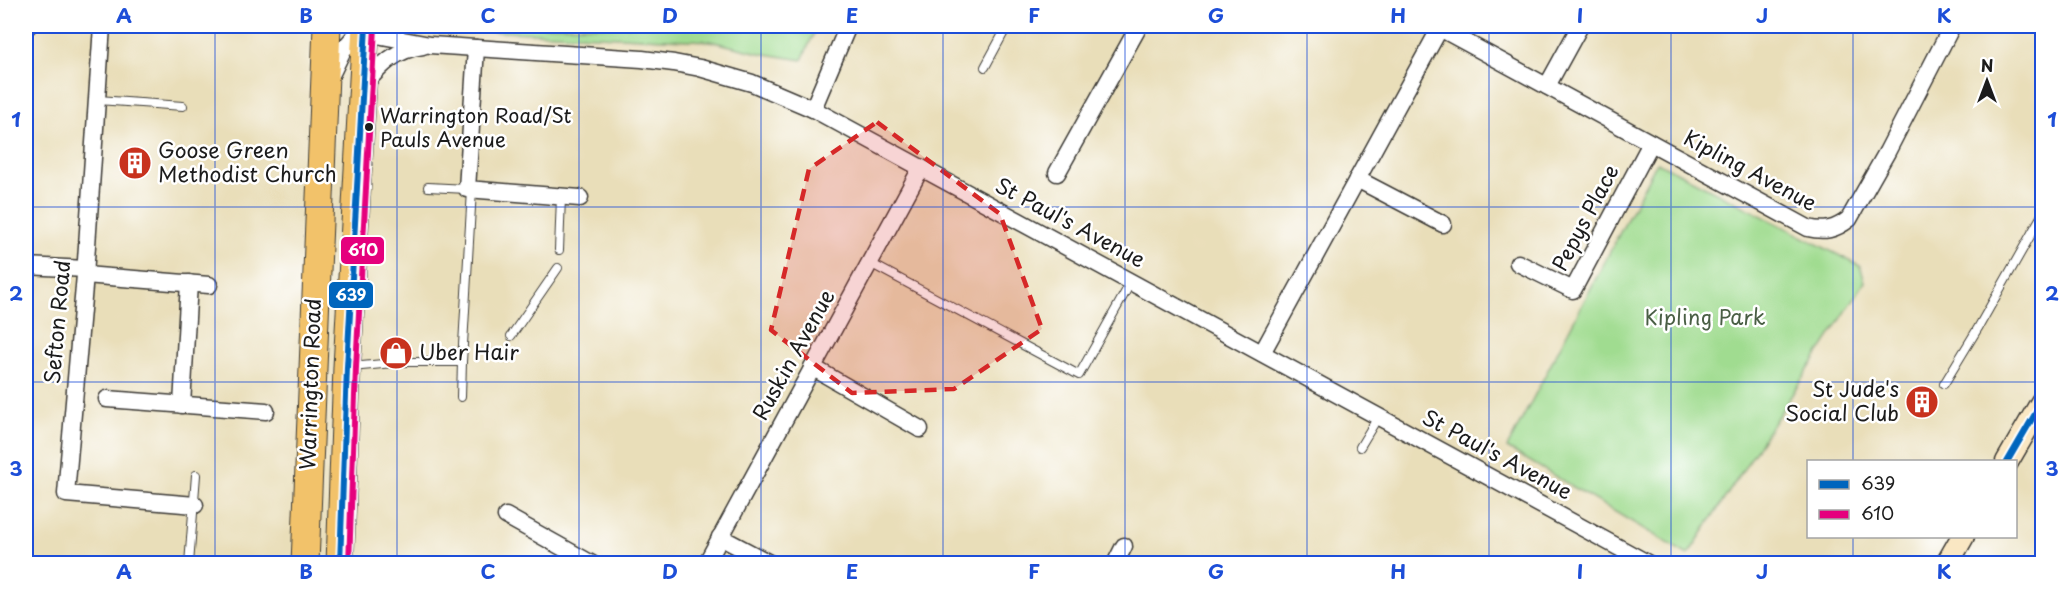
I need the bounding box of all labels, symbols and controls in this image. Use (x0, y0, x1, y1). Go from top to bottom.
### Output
text: A (116, 0, 132, 30)
text: B (299, 0, 313, 30)
text: C (480, 0, 496, 30)
text: D (662, 0, 678, 30)
text: E (846, 0, 858, 30)
text: F (1028, 0, 1040, 30)
text: G (1208, 0, 1224, 30)
text: H (1390, 0, 1406, 30)
text: I (1577, 0, 1583, 30)
text: J (1756, 0, 1768, 30)
text: K (1937, 0, 1952, 30)
north arrow (1957, 51, 2017, 111)
text: N (1981, 53, 1993, 77)
place label: Warrington Road/St Pauls Avenue (380, 100, 572, 154)
text: 1 (11, 104, 21, 134)
text: 1 (2047, 104, 2057, 134)
marker: Warrington Road/St Pauls Avenue (363, 121, 375, 133)
street label: Kipling Avenue (1679, 121, 1823, 218)
place label: Goose Green Methodist Church (158, 133, 337, 189)
building icon: Goose Green Methodist Church (117, 145, 153, 181)
street label: Pepys Place (1543, 158, 1626, 276)
street label: St Paul's Avenue (990, 168, 1152, 274)
line badge: 610 (340, 236, 385, 265)
text: 610 (348, 237, 378, 261)
street label: Sefton Road (35, 259, 77, 385)
text: 2 (9, 278, 23, 308)
text: 2 (2045, 278, 2059, 308)
line badge: 639 (328, 281, 374, 309)
text: 639 (336, 282, 366, 306)
street label: Ruskin Avenue (743, 283, 841, 425)
street label: Warrington Road (290, 298, 328, 470)
park label: Kipling Park (1645, 300, 1766, 332)
shop icon: Uber Hair (378, 335, 414, 371)
place label: Uber Hair (419, 335, 519, 367)
place label: St Jude's Social Club (1785, 372, 1899, 428)
building icon: St Jude's Social Club (1904, 384, 1940, 420)
street label: St Paul's Avenue (1417, 400, 1579, 506)
text: 3 (9, 453, 23, 483)
text: 3 (2045, 453, 2059, 483)
legend (1807, 460, 2017, 538)
text: 639 (1861, 469, 1895, 496)
text: 610 (1861, 499, 1894, 526)
text: A (116, 556, 132, 586)
text: B (299, 556, 313, 586)
text: C (480, 556, 496, 586)
text: D (662, 556, 678, 586)
text: E (846, 556, 858, 586)
text: F (1028, 556, 1040, 586)
text: G (1208, 556, 1224, 586)
text: H (1390, 556, 1406, 586)
text: I (1577, 556, 1583, 586)
text: J (1756, 556, 1768, 586)
text: K (1937, 556, 1952, 586)

